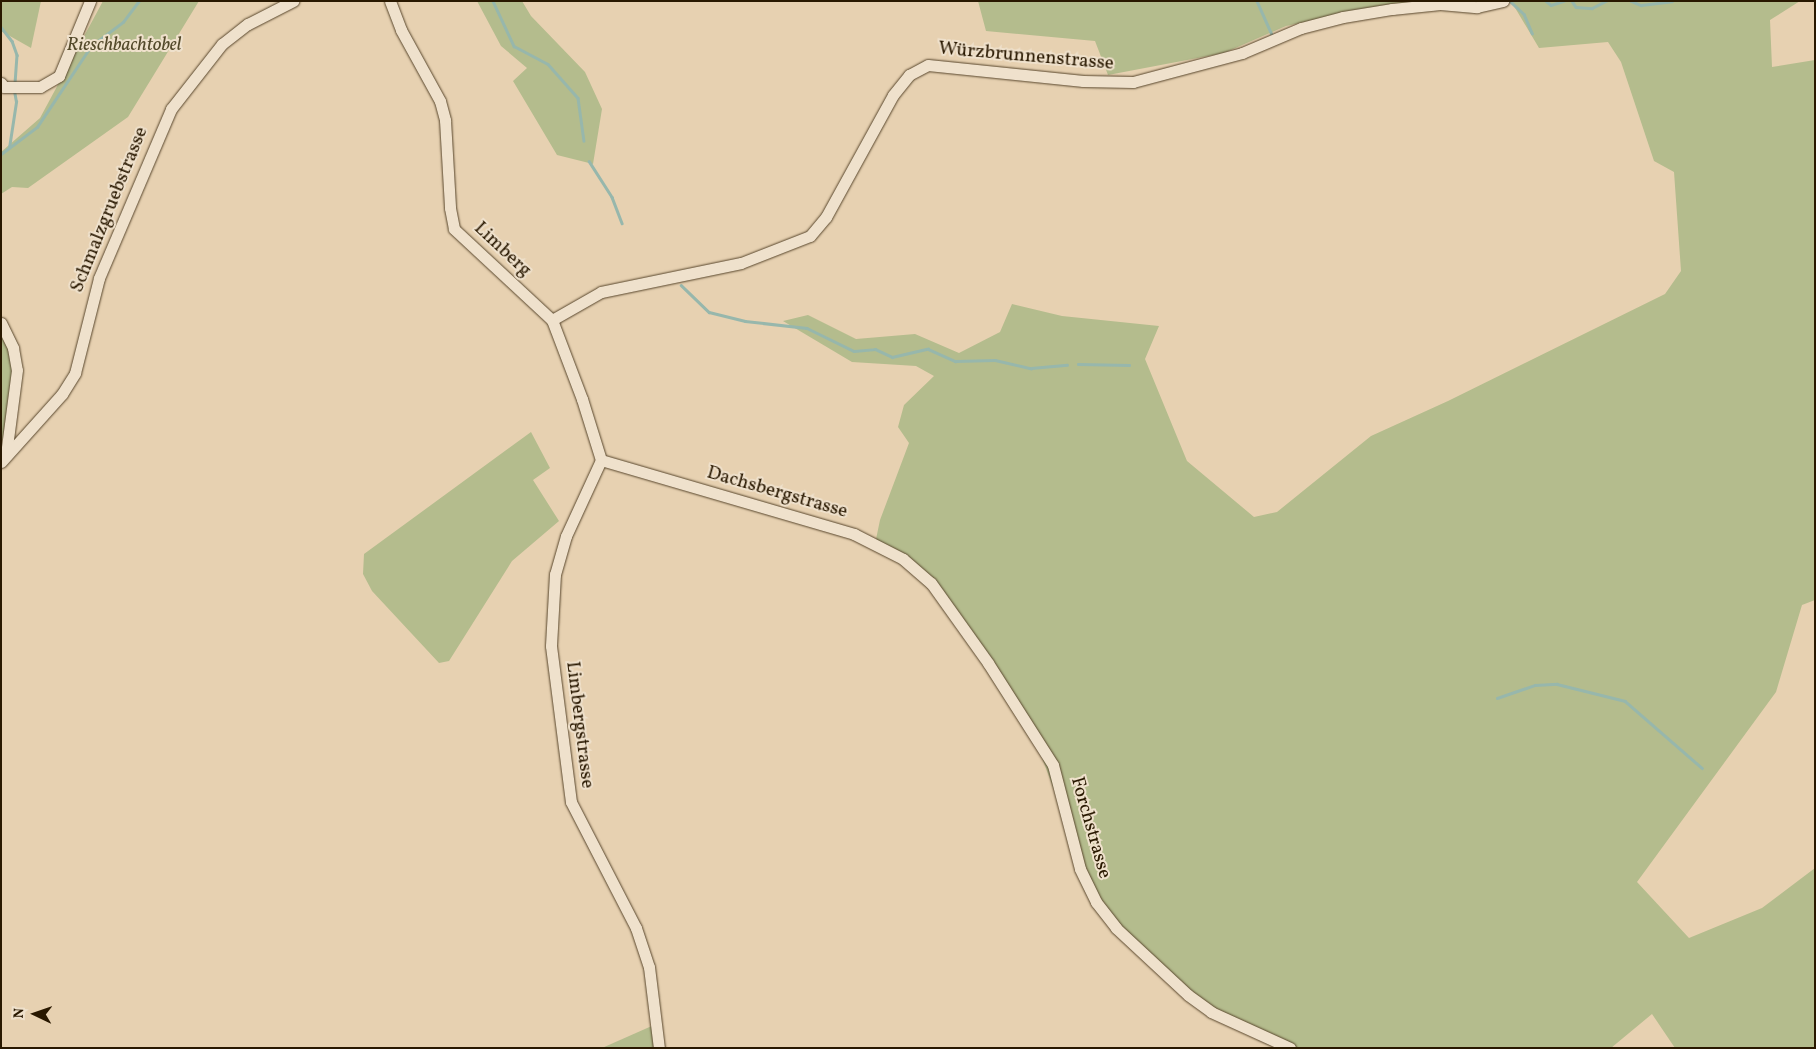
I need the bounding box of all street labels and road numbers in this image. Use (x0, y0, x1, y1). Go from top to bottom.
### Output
street label: Würzbrunnenstrasse (937, 38, 1115, 76)
street label: Schmalzgruebstrasse (66, 124, 154, 296)
street label: Limberg (469, 218, 535, 282)
street label: Dachsbergstrasse (704, 462, 850, 524)
street label: Limbergstrasse (560, 660, 598, 790)
street label: Forchstrasse (1065, 775, 1115, 881)

